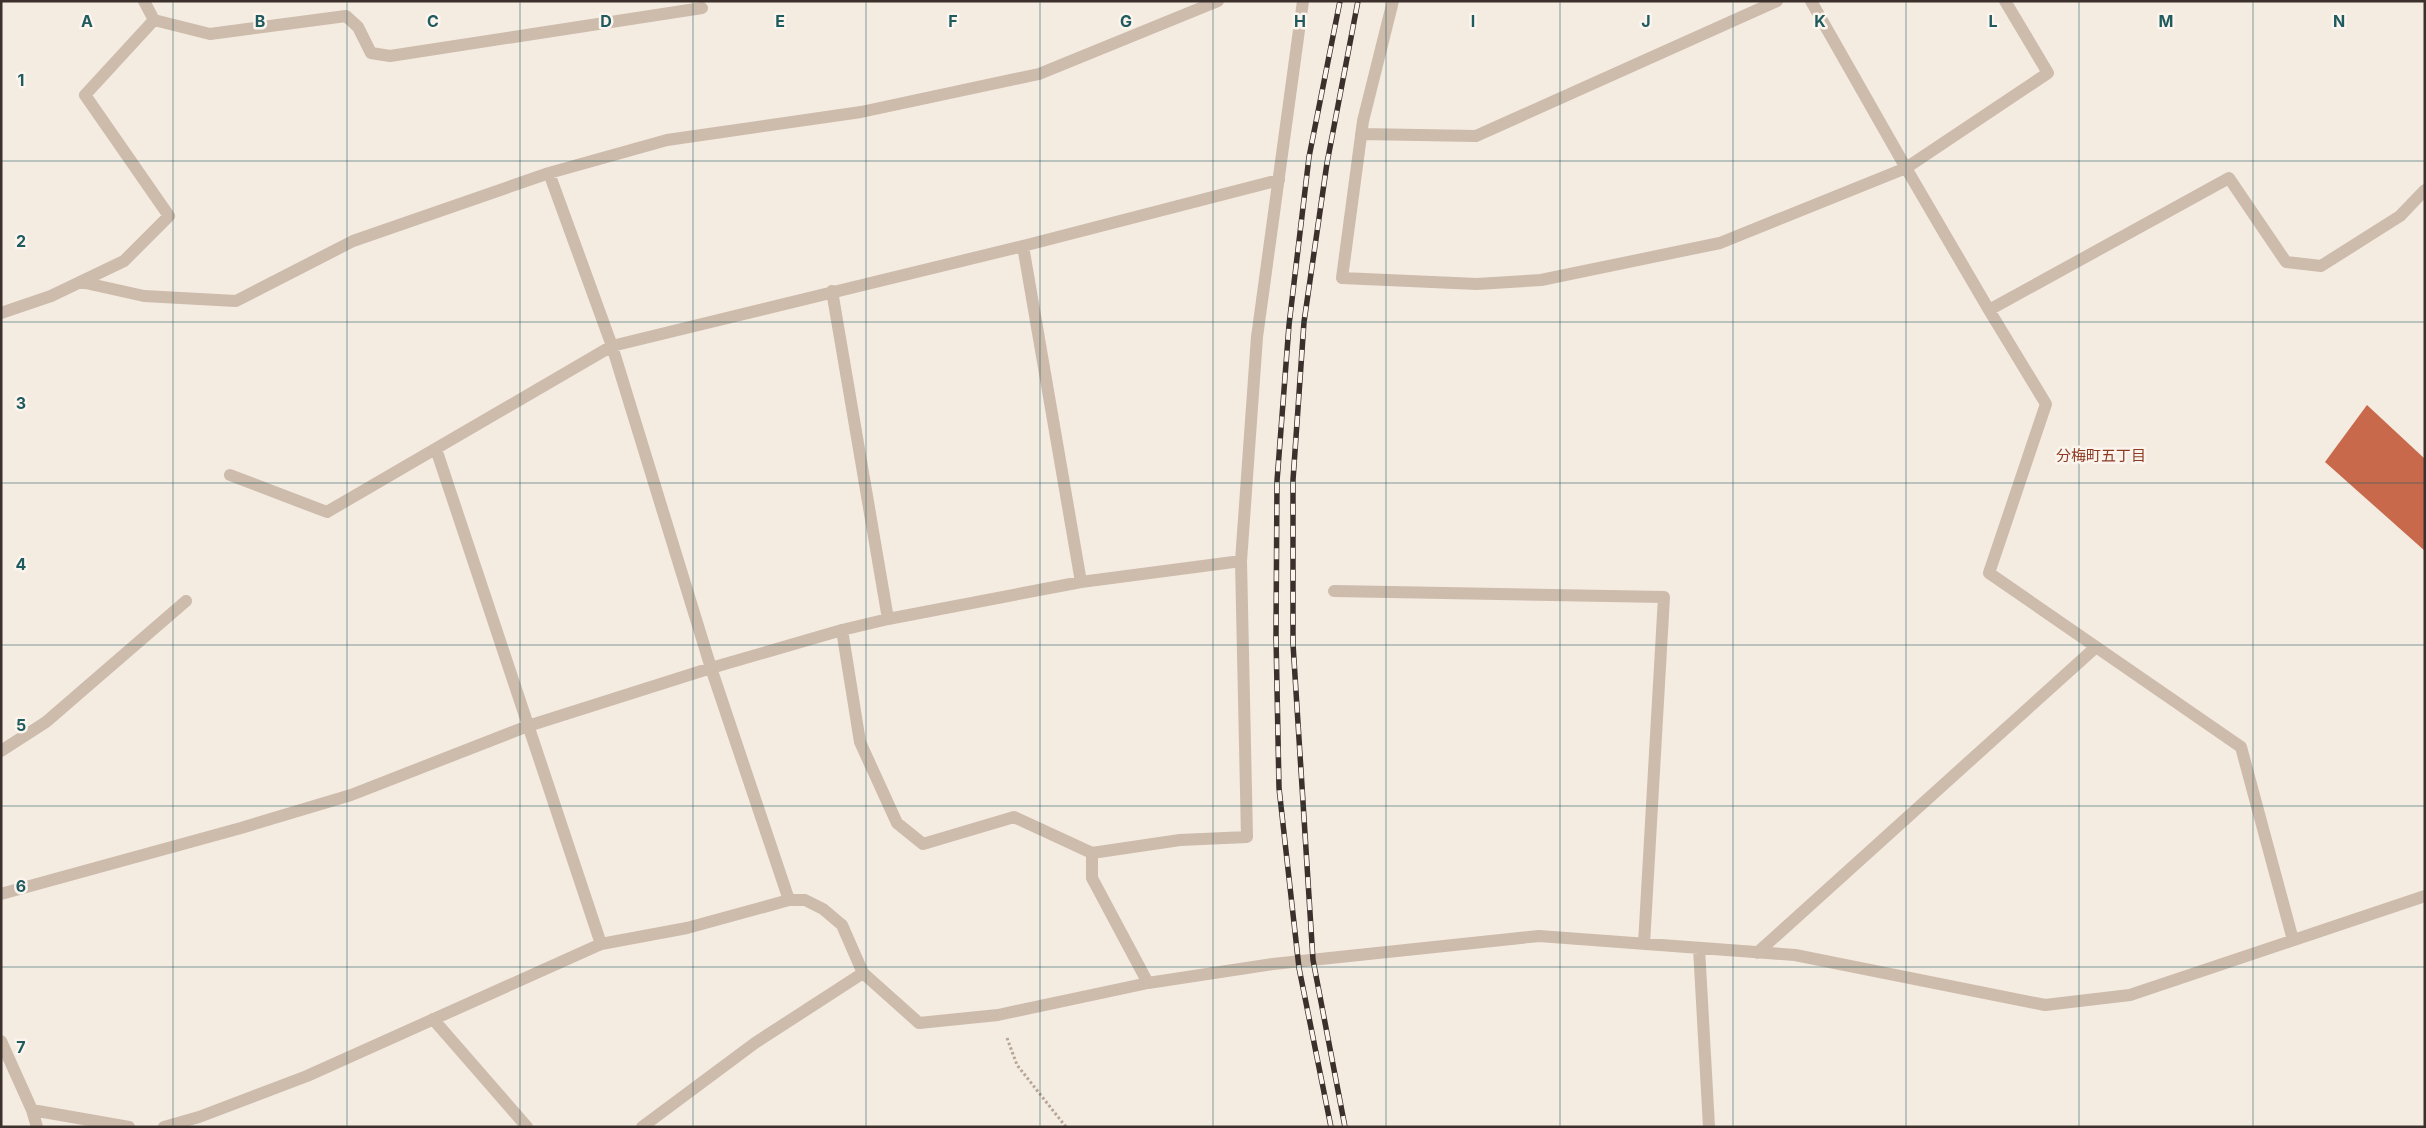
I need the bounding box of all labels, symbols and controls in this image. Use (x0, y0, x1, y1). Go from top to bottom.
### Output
text: A (81, 11, 93, 31)
text: B (255, 11, 265, 31)
text: C (427, 11, 439, 31)
text: D (600, 11, 612, 31)
text: E (775, 11, 785, 31)
text: F (948, 11, 958, 31)
text: G (1120, 11, 1132, 31)
text: H (1294, 11, 1306, 31)
text: I (1471, 11, 1475, 31)
text: J (1641, 11, 1651, 31)
text: K (1814, 11, 1826, 31)
text: L (1988, 11, 1998, 31)
text: M (2159, 11, 2173, 31)
text: N (2333, 11, 2345, 31)
text: 1 (18, 70, 24, 90)
text: 2 (16, 231, 26, 251)
text: 3 (16, 393, 26, 413)
district label: 分梅町五丁目 (2056, 446, 2146, 465)
text: 4 (16, 554, 27, 574)
text: 5 (16, 715, 26, 735)
text: 6 (16, 876, 26, 896)
text: 7 (16, 1037, 26, 1057)

